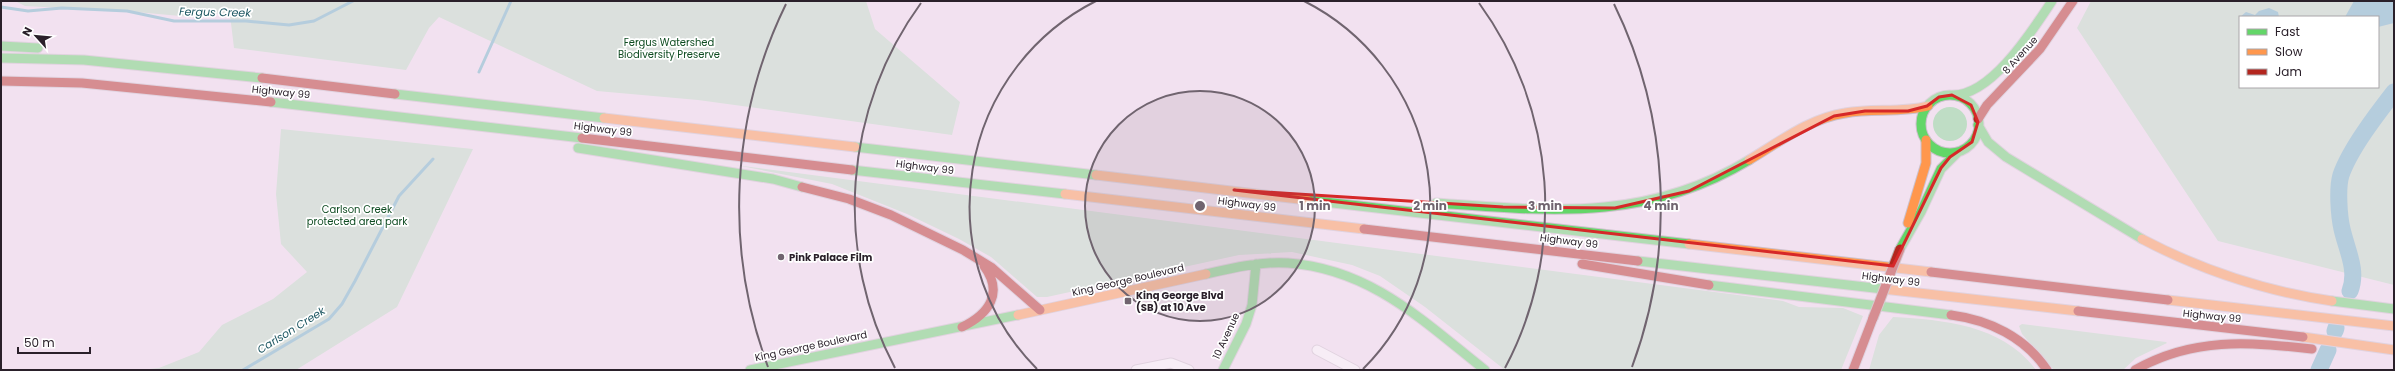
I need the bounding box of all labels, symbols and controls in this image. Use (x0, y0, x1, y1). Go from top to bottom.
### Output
water label: Fergus Creek (179, 3, 252, 21)
north arrow (16, 16, 56, 56)
legend (2239, 16, 2379, 88)
text: Fast (2275, 23, 2300, 40)
text: N (18, 24, 36, 39)
street label: 8 Avenue (1999, 33, 2041, 77)
park label: Fergus Watershed Biodiversity Preserve (618, 35, 720, 62)
text: Slow (2275, 43, 2303, 60)
text: Jam (2275, 63, 2302, 80)
street label: Highway 99 (251, 81, 311, 103)
street label: Highway 99 (573, 118, 633, 140)
street label: Highway 99 (895, 156, 955, 178)
street label: Highway 99 (1217, 193, 1277, 215)
text: 1 min (1299, 197, 1331, 214)
text: 2 min (1413, 197, 1447, 214)
text: 3 min (1528, 197, 1562, 214)
text: 4 min (1643, 197, 1679, 214)
centre of rings (1193, 199, 1207, 213)
park label: Carlson Creek protected area park (307, 202, 408, 229)
street label: Highway 99 (1539, 230, 1599, 252)
place label: Pink Palace Film (789, 250, 873, 265)
marker: Pink Palace Film (776, 252, 786, 262)
street label: King George Boulevard (1071, 260, 1185, 300)
street label: Highway 99 (1861, 268, 1921, 290)
place label: King George Blvd (SB) at 10 Ave (1136, 288, 1224, 315)
marker: King George Blvd (SB) at 10 Ave (1123, 296, 1133, 306)
water label: Carlson Creek (254, 302, 329, 357)
street label: Highway 99 (2182, 305, 2242, 327)
street label: 10 Avenue (1209, 310, 1243, 362)
street label: King George Boulevard (753, 327, 869, 365)
scale bar (18, 329, 90, 355)
text: 50 m (24, 334, 55, 351)

